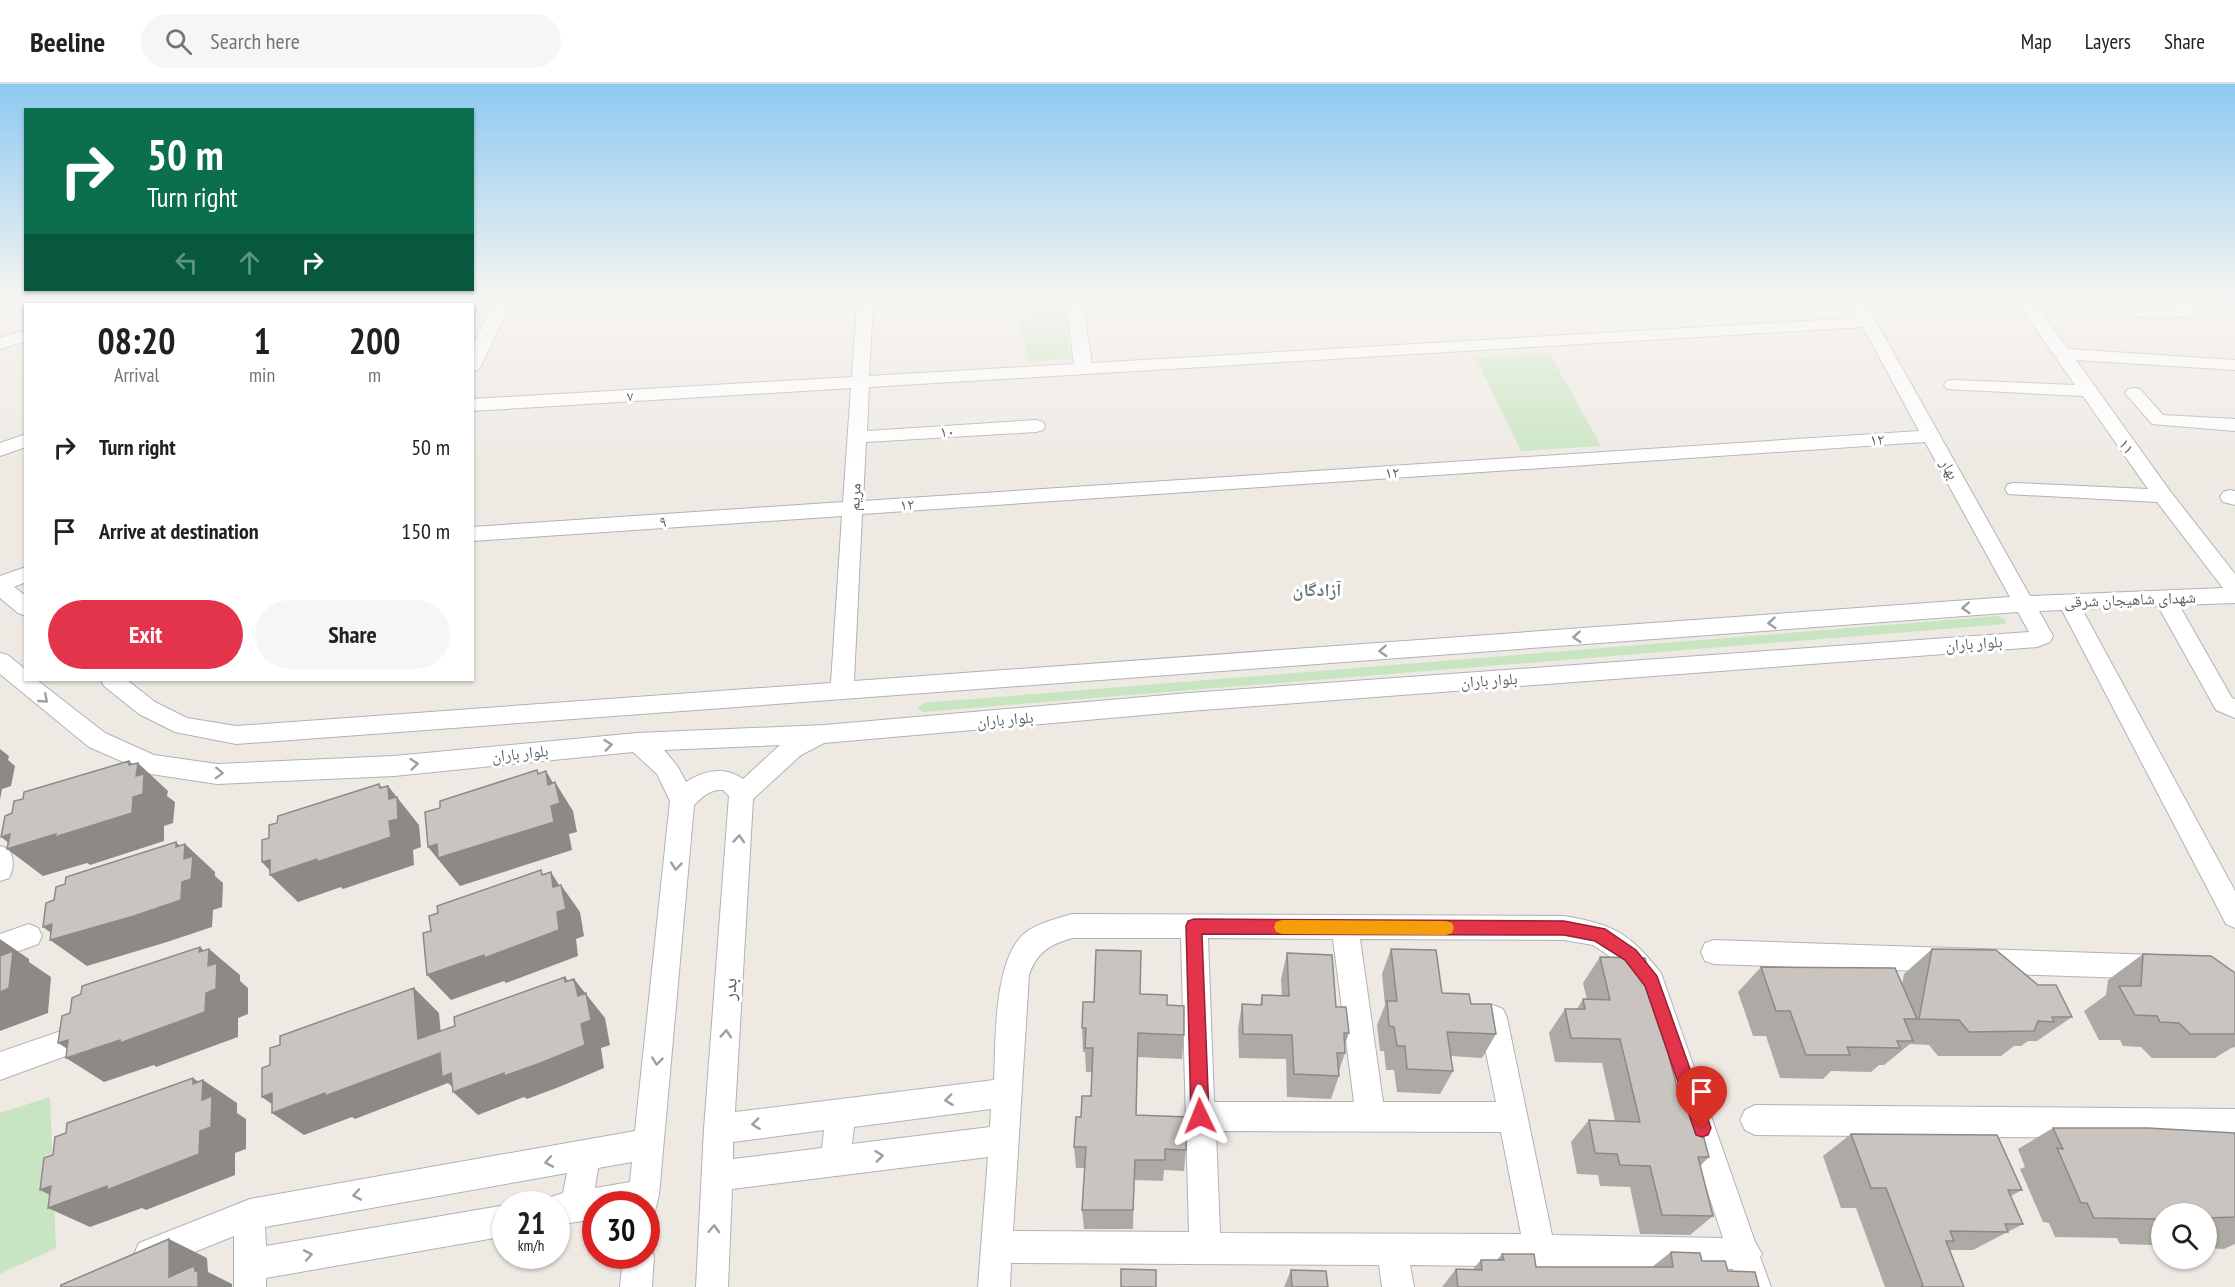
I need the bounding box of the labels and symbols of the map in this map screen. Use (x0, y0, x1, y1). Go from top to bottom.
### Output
street label: ۷ (626, 387, 634, 405)
street label: ۱۰ (939, 421, 955, 441)
street label: ۱۲ (1869, 429, 1885, 449)
street label: ۱۱ (2115, 434, 2139, 458)
street label: بهار (1936, 454, 1964, 483)
street label: ۱۲ (1384, 462, 1400, 482)
street label: مریم (843, 483, 866, 511)
street label: ۱۲ (899, 494, 915, 514)
street label: ۹ (659, 511, 667, 531)
district label: آزادگان (1293, 578, 1341, 601)
street label: شهدای شاهیجان شرقی (2064, 587, 2196, 612)
one-way arrow (1962, 602, 1971, 615)
one-way arrow (1767, 616, 1776, 629)
one-way arrow (1573, 630, 1582, 643)
street label: بلوار باران (1945, 631, 2003, 656)
one-way arrow (1378, 645, 1387, 658)
street label: بلوار باران (1460, 668, 1518, 693)
one-way arrow (37, 692, 48, 703)
street label: بلوار باران (976, 707, 1034, 732)
one-way arrow (604, 739, 613, 752)
street label: بلوار باران (491, 740, 549, 767)
one-way arrow (410, 758, 419, 771)
one-way arrow (215, 767, 224, 780)
one-way arrow (732, 835, 745, 844)
one-way arrow (670, 862, 683, 871)
street label: بدر (715, 977, 743, 1002)
one-way arrow (719, 1029, 732, 1038)
one-way arrow (651, 1056, 664, 1065)
pin (1676, 1066, 1727, 1128)
position arrow (1168, 1084, 1232, 1148)
one-way arrow (945, 1094, 954, 1106)
one-way arrow (751, 1118, 760, 1130)
one-way arrow (875, 1150, 884, 1162)
one-way arrow (545, 1155, 555, 1168)
one-way arrow (353, 1189, 362, 1201)
speed limit sign: 30 (582, 1191, 660, 1269)
one-way arrow (708, 1224, 721, 1233)
one-way arrow (302, 1249, 312, 1262)

